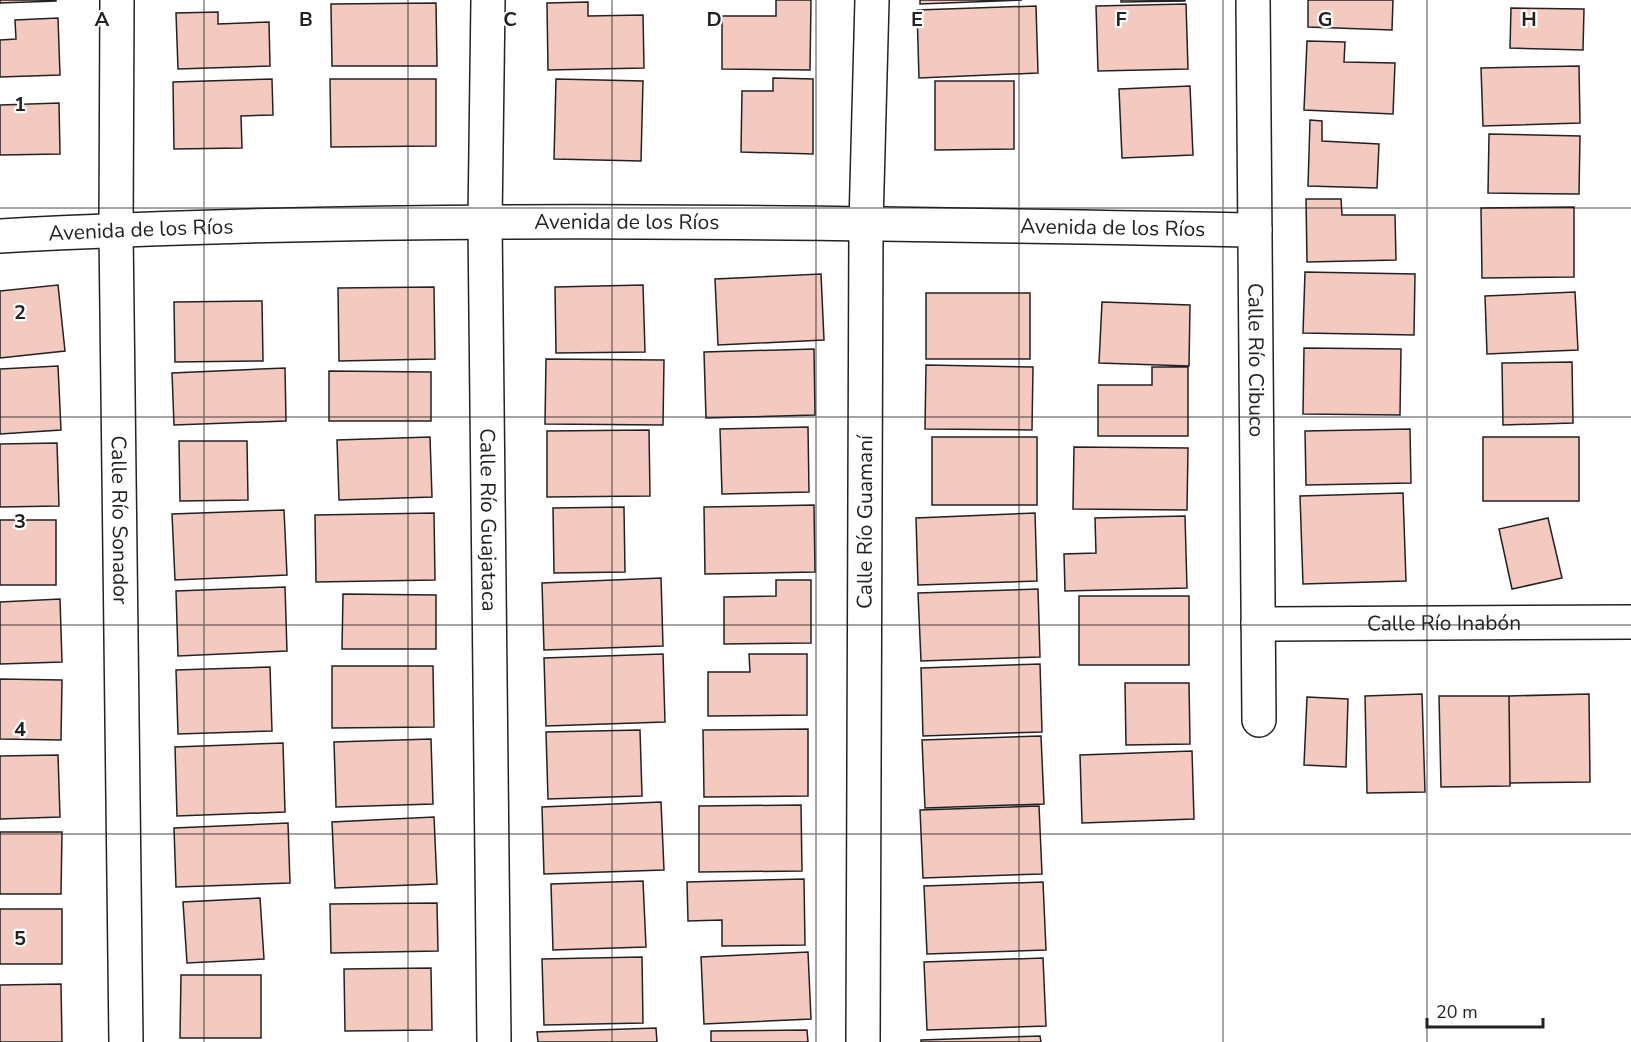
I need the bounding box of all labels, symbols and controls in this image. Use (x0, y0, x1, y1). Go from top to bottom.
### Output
text: A (95, 6, 110, 33)
text: B (299, 6, 313, 33)
text: C (503, 6, 517, 33)
text: D (706, 6, 722, 33)
text: E (911, 6, 923, 33)
text: F (1115, 6, 1127, 33)
text: G (1318, 6, 1332, 33)
text: H (1521, 6, 1537, 33)
text: 1 (14, 91, 26, 118)
street label: Avenida de los Ríos (534, 208, 719, 236)
street label: Avenida de los Ríos (48, 212, 234, 247)
street label: Avenida de los Ríos (1020, 212, 1206, 243)
street label: Calle Río Cibuco (1241, 283, 1271, 437)
text: 2 (14, 299, 26, 326)
street label: Calle Río Guajataca (473, 428, 503, 612)
street label: Calle Río Guamaní (851, 434, 879, 609)
street label: Calle Río Sonador (105, 435, 135, 605)
text: 3 (14, 508, 26, 535)
street label: Calle Río Inabón (1367, 609, 1521, 637)
text: 4 (14, 716, 26, 743)
text: 5 (14, 925, 26, 952)
scale bar (1427, 991, 1542, 1029)
text: 20 m (1436, 1000, 1478, 1024)

